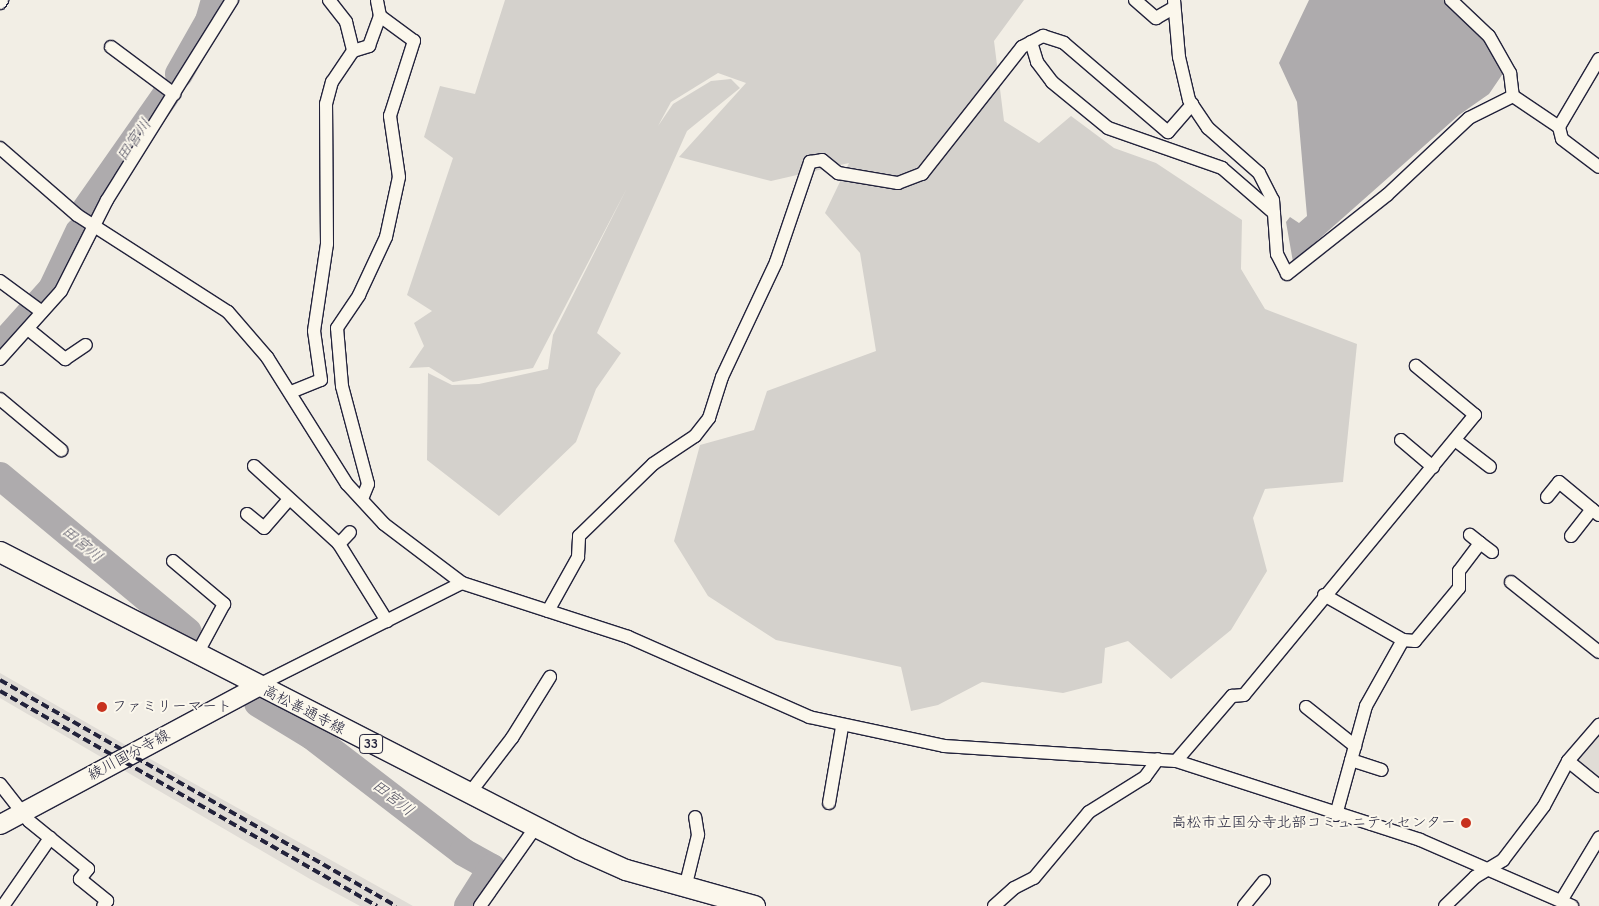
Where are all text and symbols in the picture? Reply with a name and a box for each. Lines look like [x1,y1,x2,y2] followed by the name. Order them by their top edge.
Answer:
[112,115,156,165] water label: 田宮川
[57,521,107,567] water label: 田宮川
[260,682,348,738] street label: 高松善通寺線
[112,698,232,716] place label: ファミリーマート
[96,701,108,713] marker: ファミリーマート
[85,726,173,784] street label: 綾川国分寺線
[358,732,384,756] road number: 33
[368,776,418,820] water label: 田宮川
[1171,814,1456,832] place label: 高松市立国分寺北部コミュニティセンター
[1460,817,1472,829] marker: 高松市立国分寺北部コミュニティセンター

